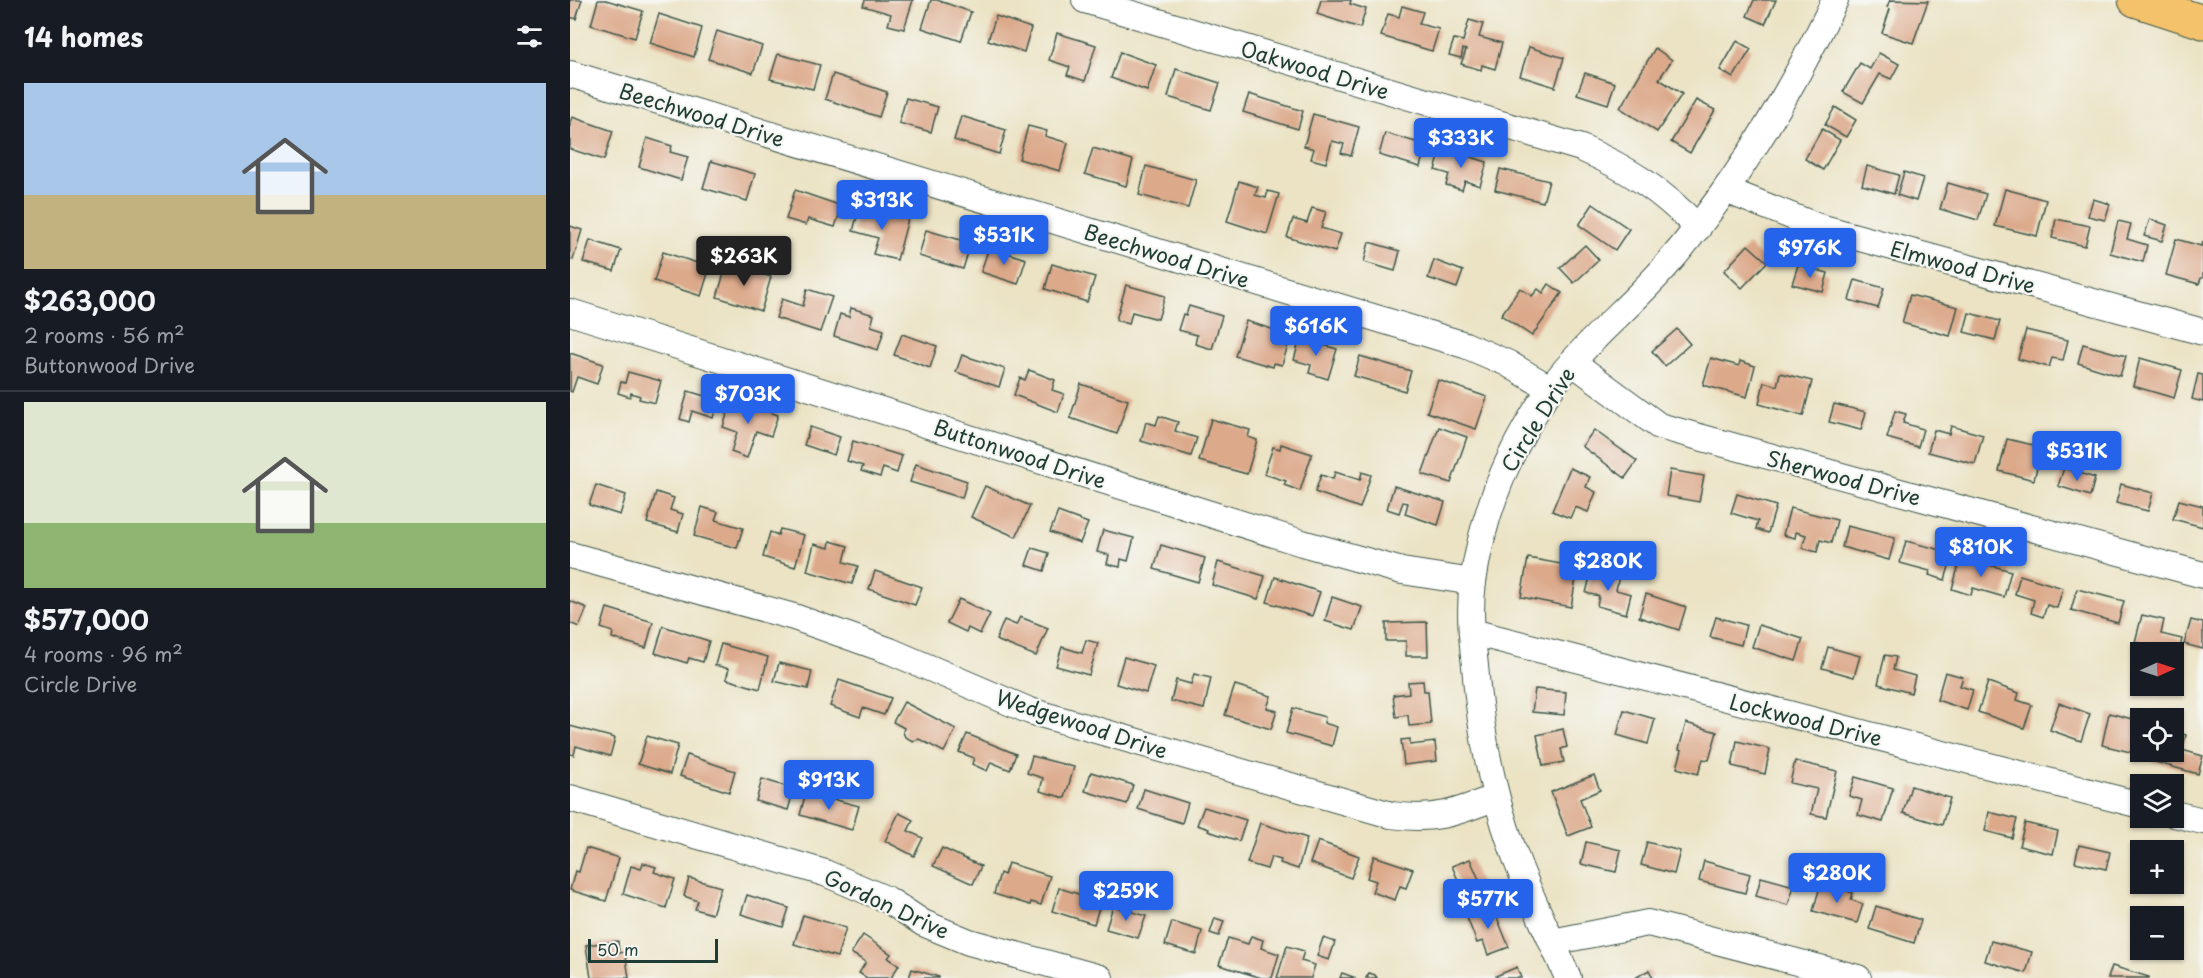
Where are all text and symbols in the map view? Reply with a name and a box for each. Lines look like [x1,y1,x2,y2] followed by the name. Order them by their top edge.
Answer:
[24,17,143,56] text: 14 homes
[513,20,546,53] icon: filters
[1237,31,1393,107] street label: Oakwood Drive
[616,74,788,154] street label: Beechwood Drive
[1419,118,1503,169] pin: $333K
[231,122,339,230] icon: home
[1428,122,1494,152] text: $333K
[840,180,924,231] pin: $313K
[851,184,913,214] text: $313K
[962,215,1046,266] pin: $531K
[1081,215,1253,295] street label: Beechwood Drive
[973,219,1035,249] text: $531K
[1768,228,1852,279] pin: $976K
[1887,231,2039,301] street label: Elmwood Drive
[1778,232,1842,262] text: $976K
[702,236,786,287] pin: $263K
[710,240,778,270] text: $263K
[24,281,156,320] text: $263,000
[1274,306,1358,357] pin: $616K
[1284,310,1348,340] text: $616K
[24,320,185,350] text: 2 rooms · 56 m²
[24,350,195,380] text: Buttonwood Drive
[1492,360,1582,478] street label: Circle Drive
[706,374,790,425] pin: $703K
[715,378,781,408] text: $703K
[930,410,1110,496] street label: Buttonwood Drive
[2035,431,2119,482] pin: $531K
[2046,435,2108,465] text: $531K
[231,441,339,549] icon: home
[1763,441,1925,513] street label: Sherwood Drive
[1939,527,2023,578] pin: $810K
[1949,531,2013,561] text: $810K
[1566,541,1650,592] pin: $280K
[1573,545,1643,575] text: $280K
[24,600,149,639] text: $577,000
[24,639,183,669] text: 4 rooms · 96 m²
[2130,642,2184,696] north arrow
[2130,642,2184,960] map controls
[24,669,137,699] text: Circle Drive
[992,680,1172,766] street label: Wedgewood Drive
[1726,685,1886,753] street label: Lockwood Drive
[2130,708,2184,762] button: locate
[787,760,871,811] pin: $913K
[798,764,860,794] text: $913K
[2130,774,2184,828] button: layers
[2130,840,2184,894] button: +
[1795,853,1879,904] pin: $280K
[1802,857,1872,887] text: $280K
[819,860,955,946] street label: Gordon Drive
[1084,871,1168,922] pin: $259K
[1093,875,1159,905] text: $259K
[1446,879,1530,930] pin: $577K
[1457,883,1519,913] text: $577K
[2130,906,2184,960] button: −
[588,936,718,964] scale bar
[597,937,638,961] text: 50 m

